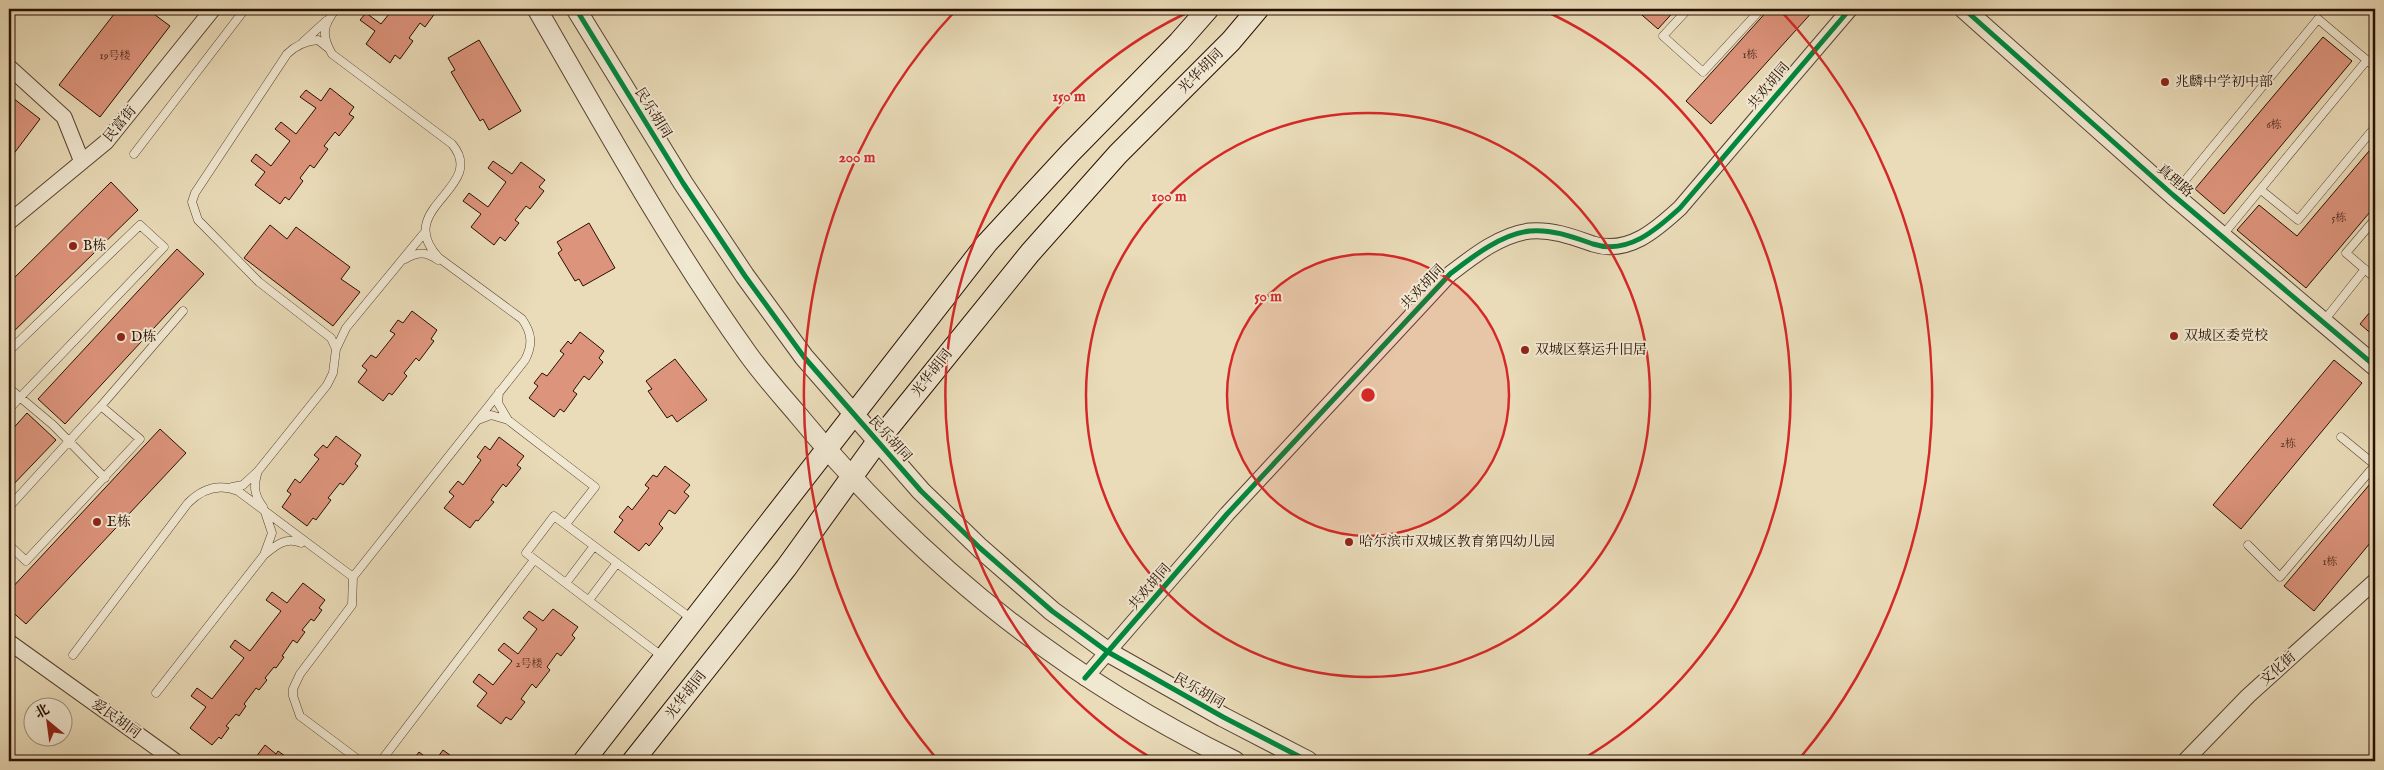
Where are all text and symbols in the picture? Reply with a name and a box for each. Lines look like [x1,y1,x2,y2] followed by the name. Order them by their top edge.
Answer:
[1175,45,1227,97] street label: 光华胡同
[1742,48,1758,62] house number: 1栋
[100,49,130,63] house number: 19号楼
[1744,59,1794,113] street label: 共欢胡同
[2175,73,2273,91] place label: 兆麟中学初中部
[2159,76,2171,88] marker: 兆麟中学初中部
[631,84,675,142] street label: 民乐胡同
[1052,87,1086,106] text: 150 m
[100,102,140,146] street label: 民富街
[2266,118,2282,132] house number: 6栋
[839,148,876,167] text: 200 m
[2153,160,2197,202] street label: 真理路
[1151,187,1187,206] text: 100 m
[2332,211,2347,225] house number: 5栋
[83,237,106,255] place label: B栋
[67,240,79,252] marker: B栋
[1397,261,1449,313] street label: 共欢胡同
[1254,287,1282,306] text: 50 m
[2184,327,2268,345] place label: 双城区委党校
[131,328,156,346] place label: D栋
[2168,330,2180,342] marker: 双城区委党校
[115,331,127,343] marker: D栋
[1535,341,1647,359] place label: 双城区蔡运升旧居
[1519,344,1531,356] marker: 双城区蔡运升旧居
[908,345,956,401] street label: 光华胡同
[1359,386,1377,404] centre of rings
[865,412,915,466] street label: 民乐胡同
[2280,437,2296,451] house number: 2栋
[107,513,131,531] place label: E栋
[91,516,103,528] marker: E栋
[1359,533,1555,551] place label: 哈尔滨市双城区教育第四幼儿园
[1343,536,1355,548] marker: 哈尔滨市双城区教育第四幼儿园
[2322,555,2338,569] house number: 1栋
[1125,560,1175,614] street label: 共欢胡同
[2256,648,2300,690] street label: 文化街
[515,657,543,671] house number: 2号楼
[662,667,710,723] street label: 光华胡同
[1170,669,1228,713] street label: 民乐胡同
[88,695,144,743] street label: 爱民胡同
[22,698,72,748] north arrow
[32,700,53,723] text: 北

